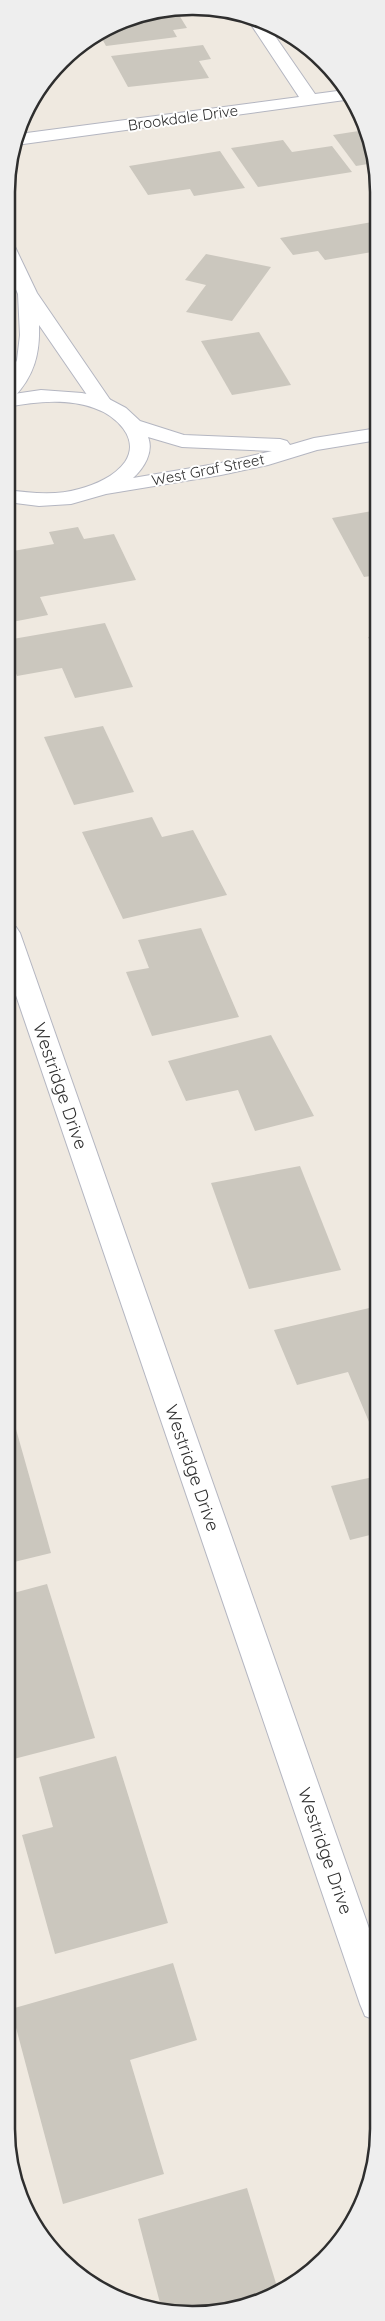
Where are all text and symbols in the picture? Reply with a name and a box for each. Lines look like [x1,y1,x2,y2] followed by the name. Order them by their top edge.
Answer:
[127,100,239,135] street label: Brookdale Drive
[150,449,266,490] street label: West Graf Street
[28,1019,93,1152] street label: Westridge Drive
[160,1401,225,1534] street label: Westridge Drive
[293,1784,358,1917] street label: Westridge Drive

